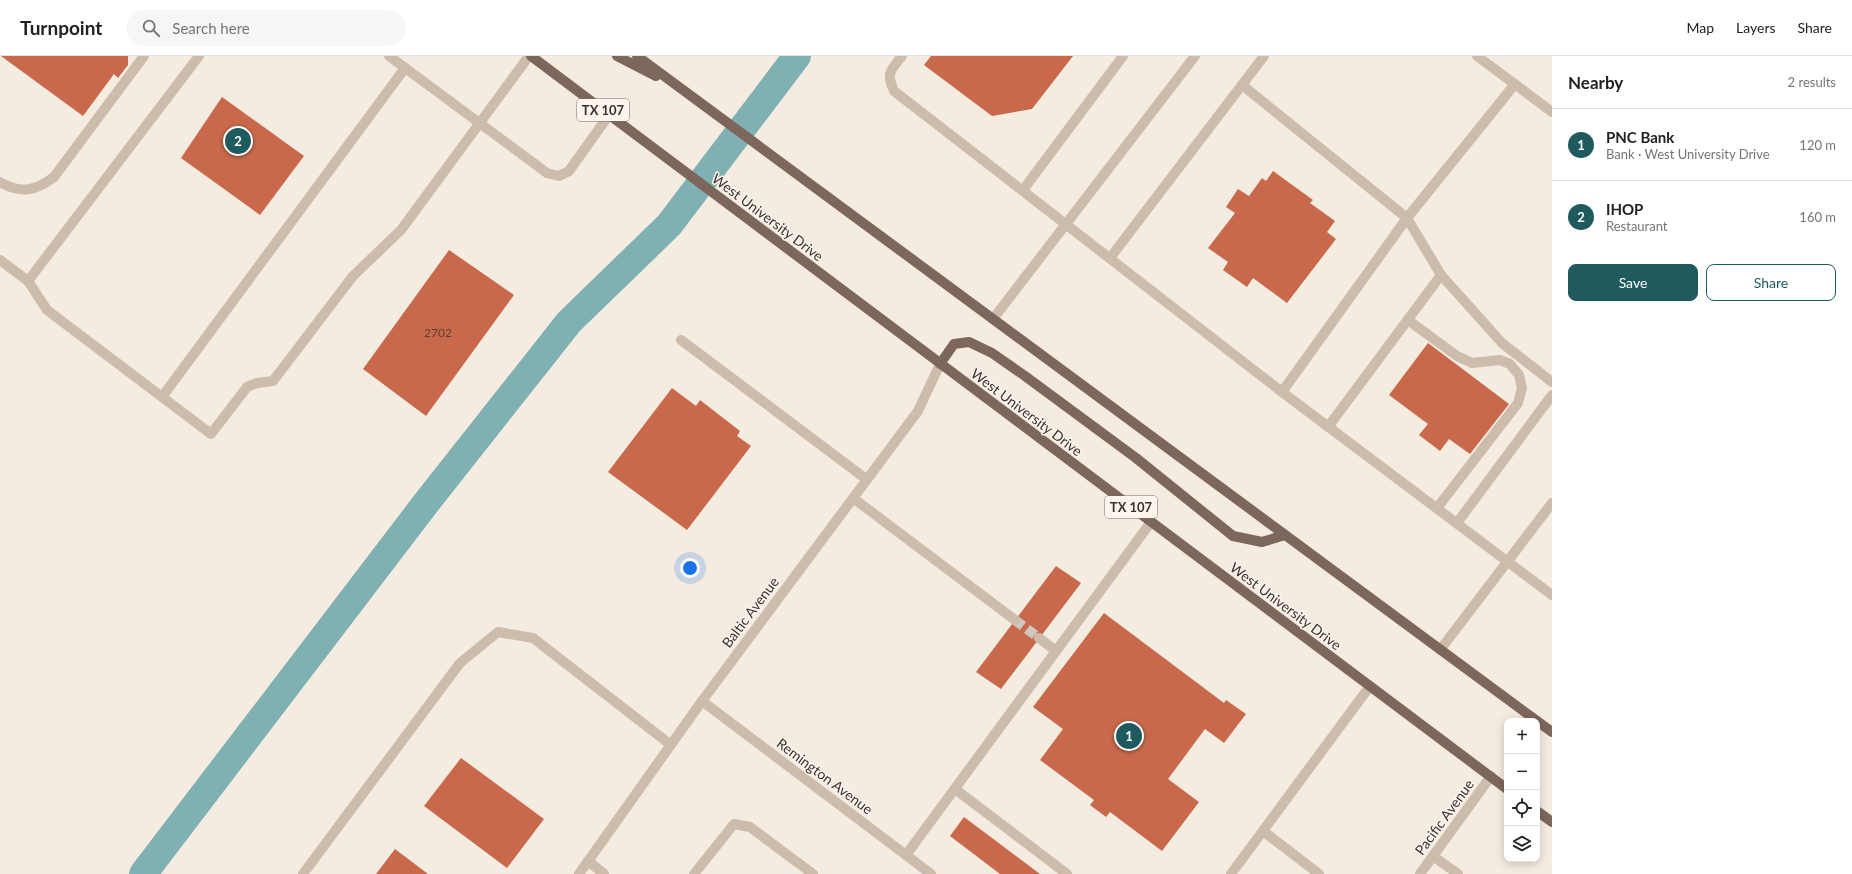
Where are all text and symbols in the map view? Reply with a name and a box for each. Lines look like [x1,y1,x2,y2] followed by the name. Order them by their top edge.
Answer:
[126,10,406,46] search box
[20,16,102,39] text: Turnpoint
[140,17,162,39] icon: search
[172,19,250,37] text: Search here
[1686,19,1714,36] text: Map
[1736,19,1776,36] text: Layers
[1798,19,1832,36] text: Share
[1568,72,1623,93] text: Nearby
[1788,74,1836,90] text: 2 results
[577,99,629,121] road number: TX 107
[225,126,251,156] pin: 2
[1606,128,1674,146] text: PNC Bank
[1577,137,1585,153] text: 1
[1799,137,1836,153] text: 120 m
[1606,146,1770,162] text: Bank · West University Drive
[709,170,827,264] street label: West University Drive
[1606,200,1643,218] text: IHOP
[1577,209,1585,225] text: 2
[1799,209,1836,225] text: 160 m
[1606,218,1668,234] text: Restaurant
[1568,264,1698,301] button: Save
[1706,264,1836,301] button: Share
[424,325,452,340] house number: 2702
[968,365,1086,459] street label: West University Drive
[1105,496,1157,518] road number: TX 107
[680,558,700,578] your location
[1227,559,1345,653] street label: West University Drive
[718,573,782,651] street label: Baltic Avenue
[1504,718,1540,862] map controls
[1504,718,1540,754] button: +
[1116,721,1142,751] pin: 1
[774,734,876,818] street label: Remington Avenue
[1504,754,1540,790] button: −
[1411,776,1477,858] street label: Pacific Avenue
[1504,790,1540,826] button: locate
[1504,826,1540,862] button: layers

